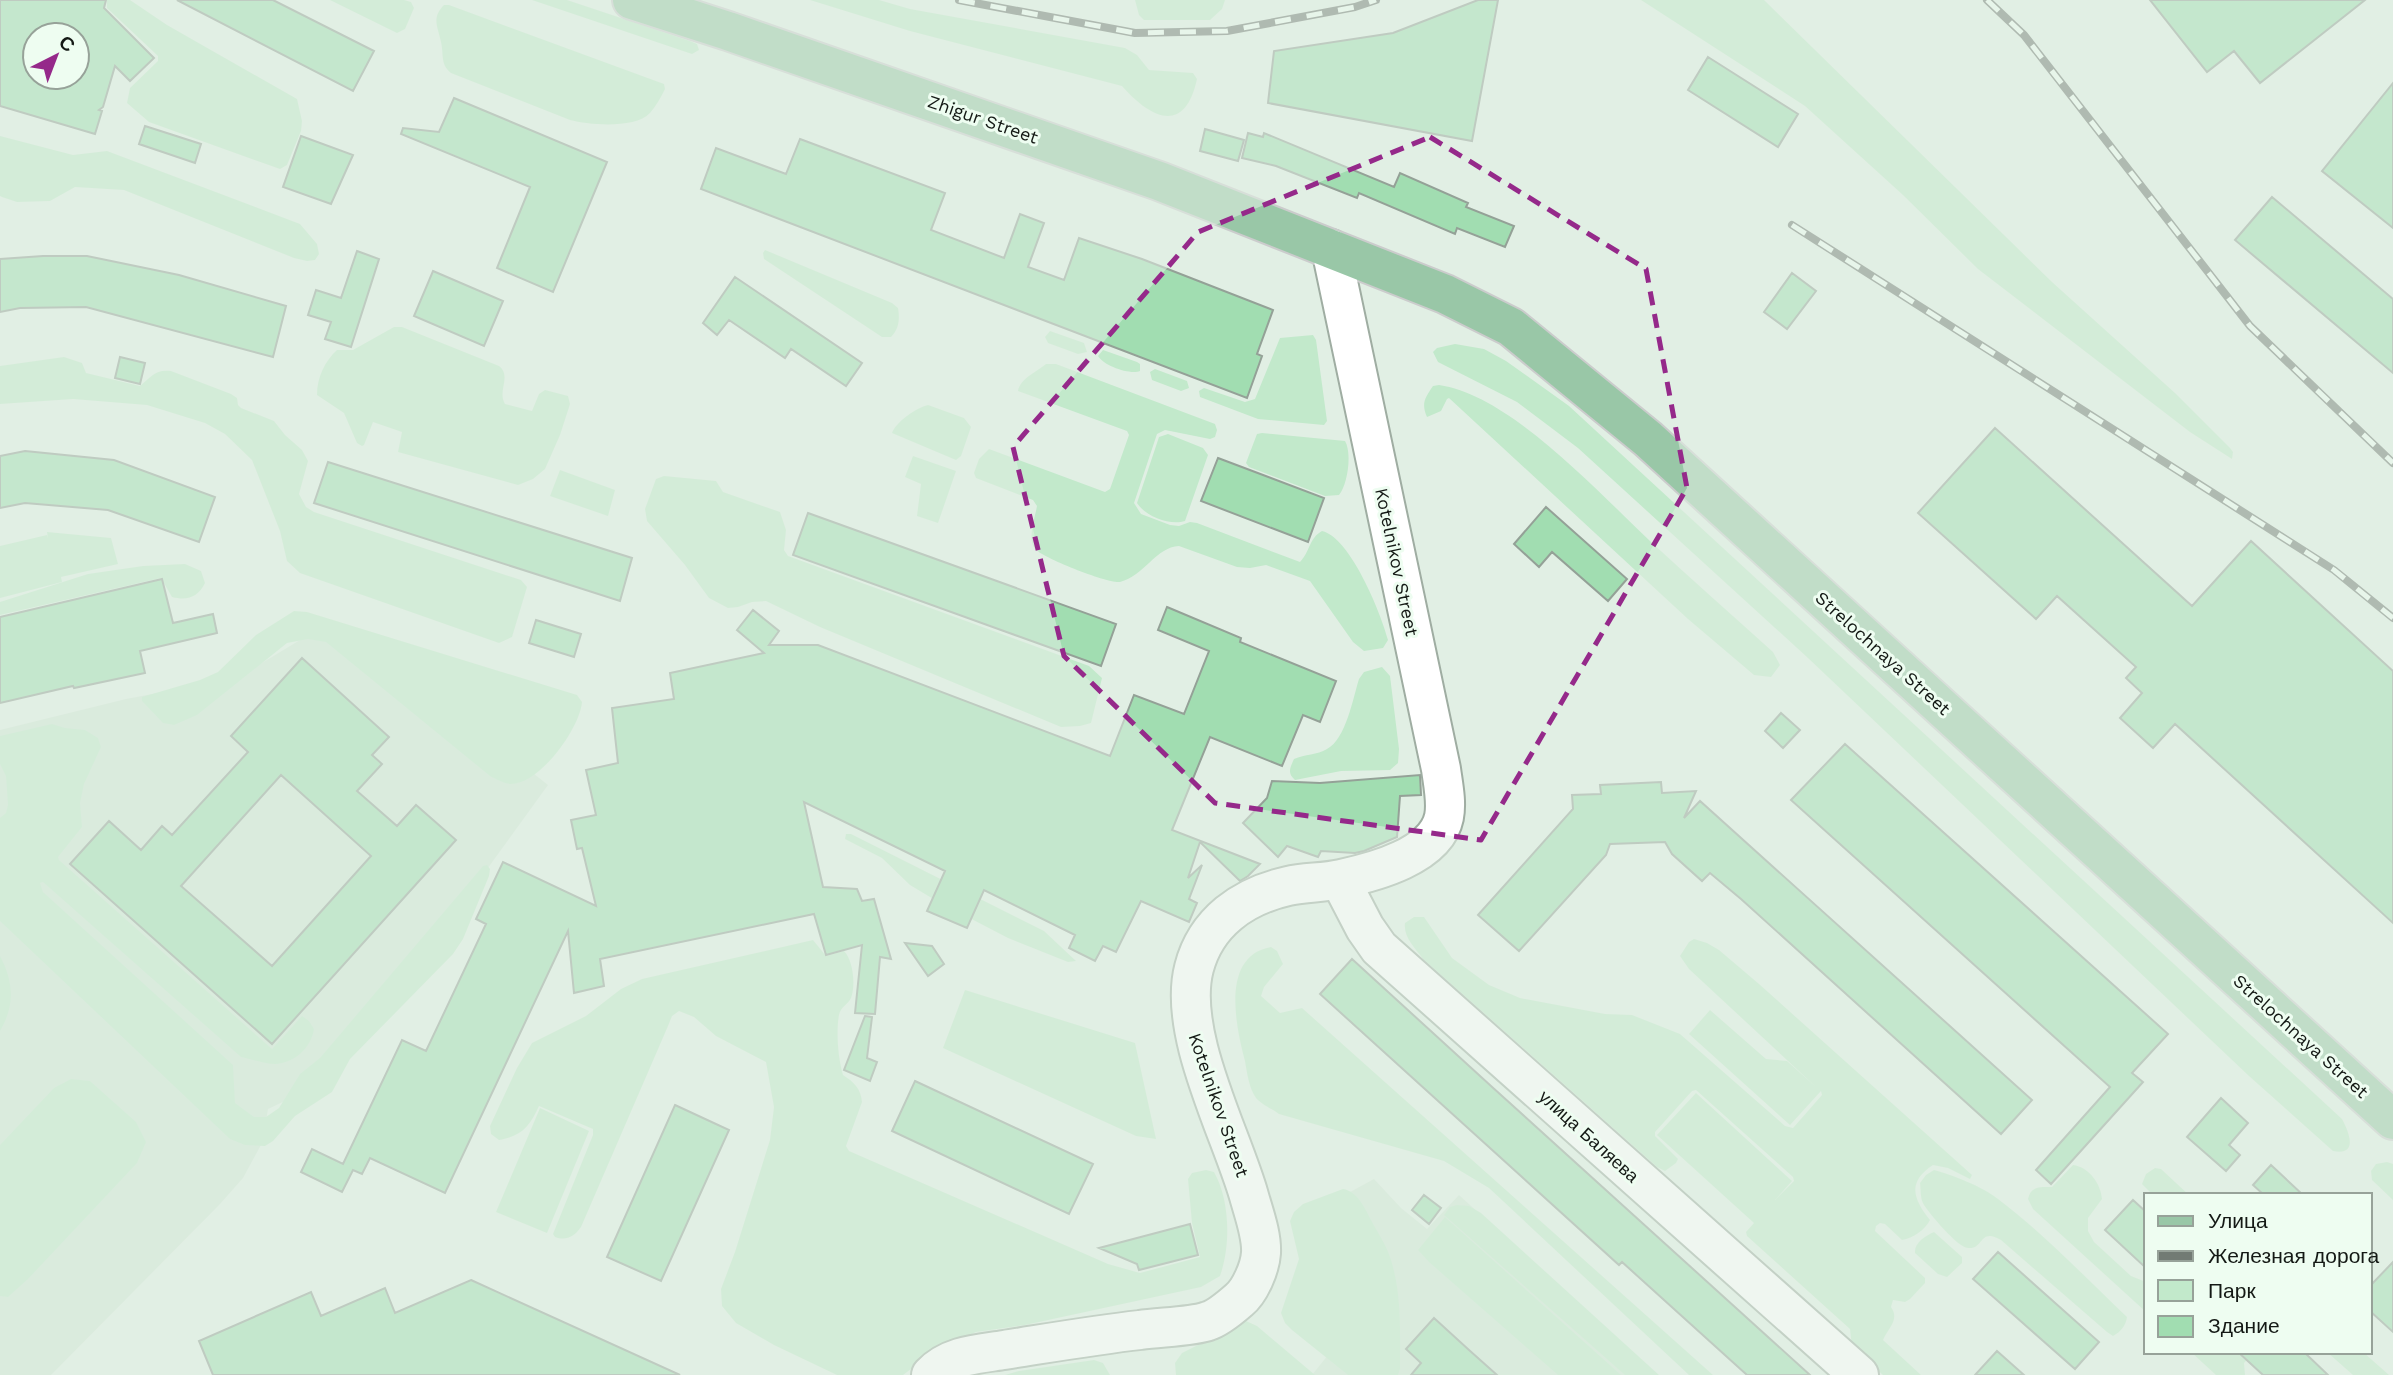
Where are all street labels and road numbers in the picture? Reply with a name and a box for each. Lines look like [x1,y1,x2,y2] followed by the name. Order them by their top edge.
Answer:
[925,90,1041,148] street label: Zhigur Street
[1371,486,1423,638] street label: Kotelnikov Street
[1811,587,1955,719] street label: Strelochnaya Street
[2229,970,2373,1102] street label: Strelochnaya Street
[1184,1030,1254,1180] street label: Kotelnikov Street
[1535,1086,1644,1187] street label: улица Баляева

